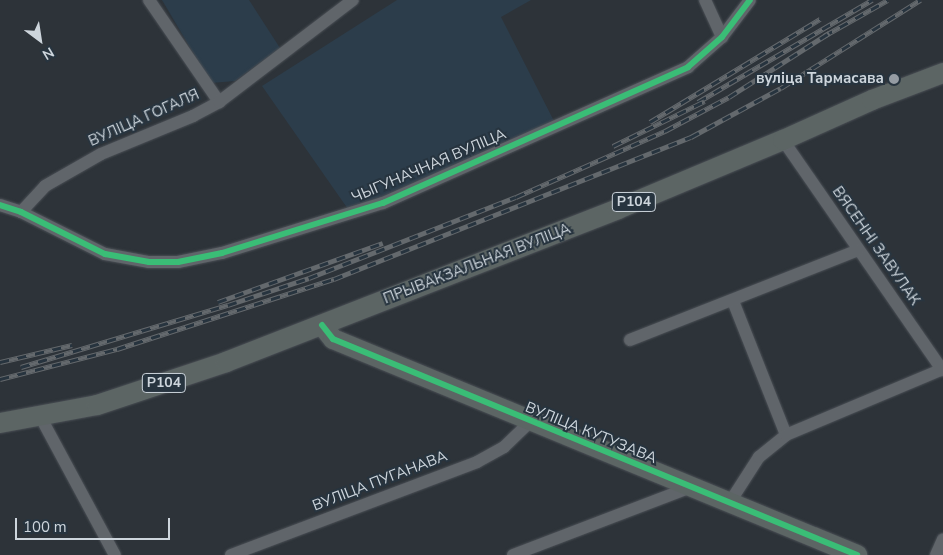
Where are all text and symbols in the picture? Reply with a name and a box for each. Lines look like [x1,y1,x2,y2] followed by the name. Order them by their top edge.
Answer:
[15,15,65,65] north arrow
[39,42,57,64] text: N
[756,70,884,88] place label: вуліца Тармасава
[888,73,900,85] marker: вуліца Тармасава
[86,86,202,150] street label: ВУЛІЦА ГОГАЛЯ
[349,125,509,207] street label: ЧЫГУНАЧНАЯ ВУЛІЦА
[828,183,924,309] street label: ВЯСЕННІ ЗАВУЛАК
[612,190,656,213] road number: Р104
[381,220,573,308] street label: ПРЫВАКЗАЛЬНАЯ ВУЛІЦА
[142,372,186,394] road number: Р104
[523,398,659,468] street label: ВУЛІЦА КУТУЗАВА
[310,447,450,515] street label: ВУЛІЦА ПУГАНАВА
[18,508,172,540] scale bar
[23,517,67,537] text: 100 m

